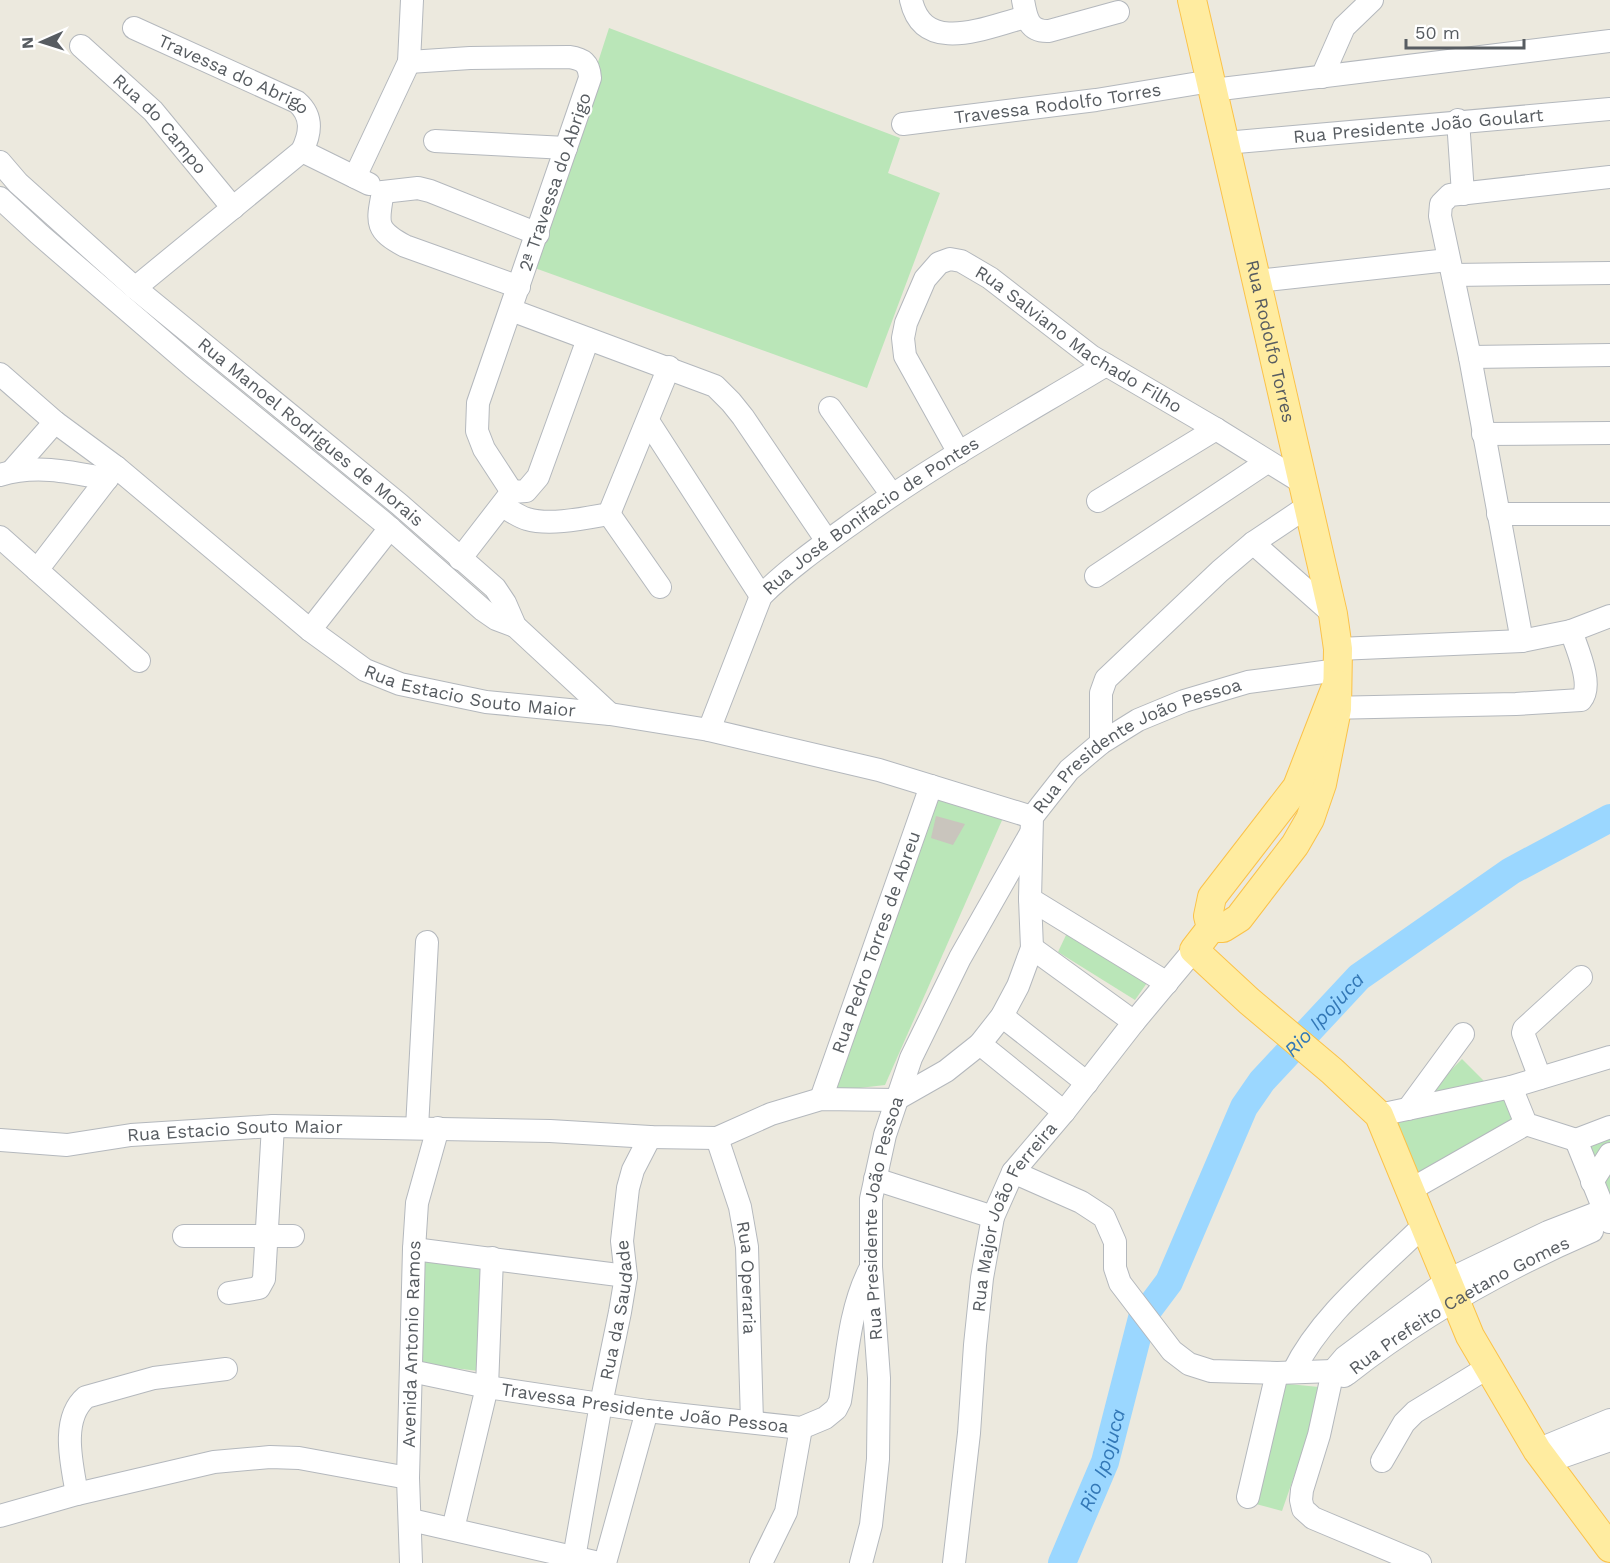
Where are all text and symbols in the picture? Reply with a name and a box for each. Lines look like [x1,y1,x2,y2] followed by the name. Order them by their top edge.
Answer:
[12,12,72,72] north arrow
[1406,12,1524,50] scale bar
[1415,22,1460,43] text: 50 m
[155,29,314,118] street label: Travessa do Abrigo
[18,36,37,49] text: N
[109,69,211,178] street label: Rua do Campo
[953,78,1163,128] street label: Travessa Rodolfo Torres
[514,90,595,274] street label: 2ª Travessa do Abrigo
[1292,104,1545,147] street label: Rua Presidente João Goulart
[1242,258,1300,424] street label: Rua Rodolfo Torres
[972,261,1186,417] street label: Rua Salviano Machado Filho
[194,333,428,531] street label: Rua Manoel Rodrigues de Morais
[758,432,983,599] street label: Rua José Bonifacio de Pontes
[361,660,577,721] street label: Rua Estacio Souto Maior
[1028,674,1244,818] street label: Rua Presidente João Pessoa
[827,828,924,1056] street label: Rua Pedro Torres de Abreu
[1279,967,1369,1062] water label: Rio Ipojuca
[859,1093,907,1341] street label: Rua Presidente João Pessoa
[126,1115,343,1145] street label: Rua Estacio Souto Maior
[967,1117,1061,1313] street label: Rua Major João Ferreira
[733,1219,760,1335] street label: Rua Operaria
[1345,1231,1573,1379] street label: Rua Prefeito Caetano Gomes
[595,1239,637,1382] street label: Rua da Saudade
[398,1240,425,1448] street label: Avenida Antonio Ramos
[500,1378,790,1437] street label: Travessa Presidente João Pessoa
[1074,1406,1130,1515] water label: Rio Ipojuca

